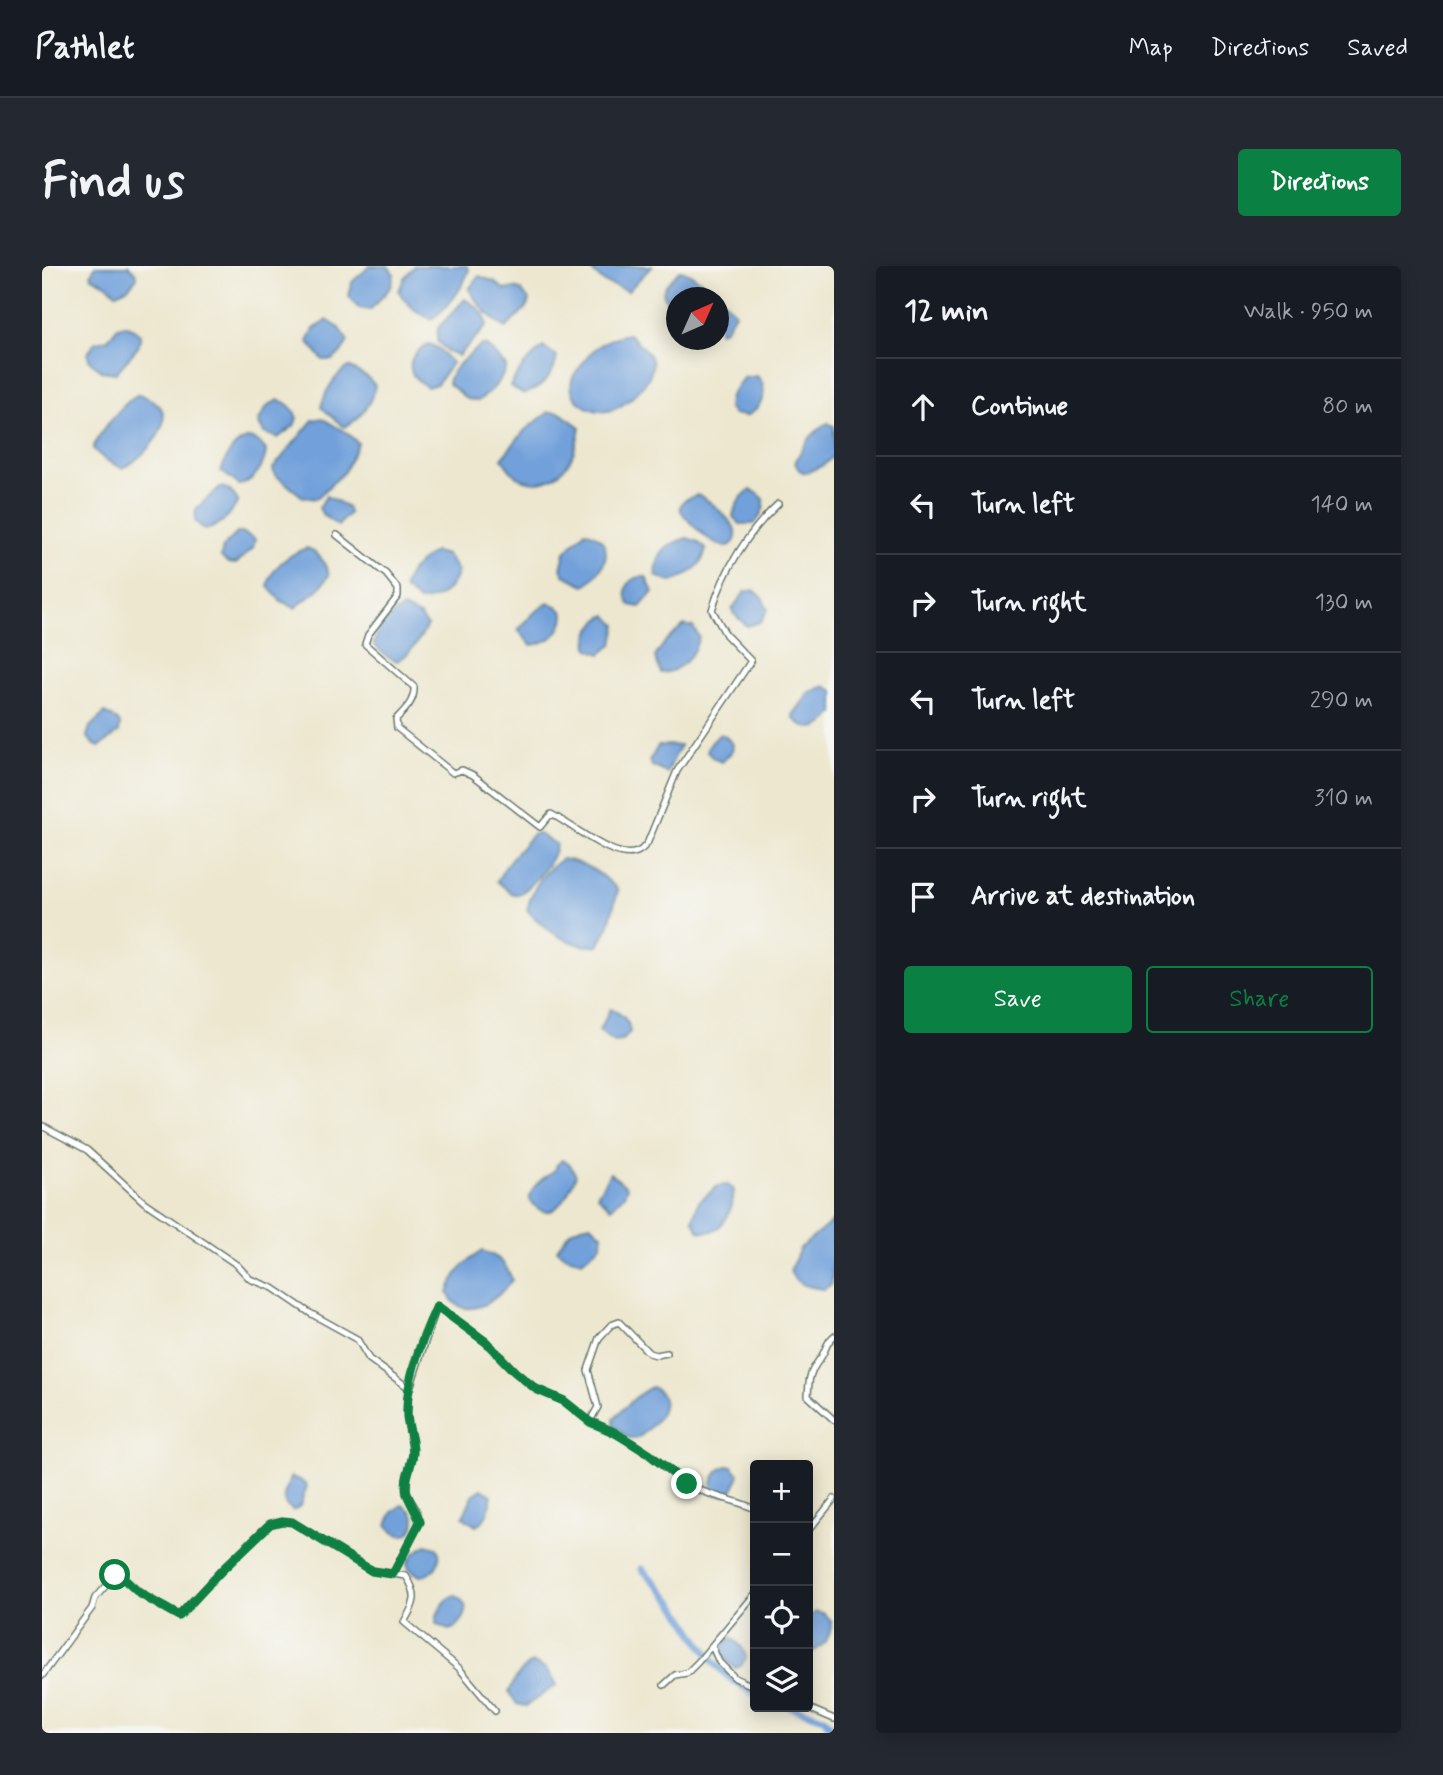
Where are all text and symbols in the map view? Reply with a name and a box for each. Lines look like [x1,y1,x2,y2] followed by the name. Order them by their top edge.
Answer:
[35,26,135,70] text: Pathlet
[1129,33,1173,64] text: Map
[1211,33,1309,64] text: Directions
[1347,33,1408,64] text: Saved
[1238,149,1401,216] button: Directions
[42,150,185,215] text: Find us
[666,287,729,350] north arrow
[904,292,989,331] text: 12 min
[1244,297,1373,327] text: Walk · 950 m
[904,388,942,426] icon: ahead
[971,390,1068,424] text: Continue
[1322,392,1373,422] text: 80 m
[904,486,942,524] icon: left
[971,488,1075,522] text: Turn left
[1310,490,1373,520] text: 140 m
[904,584,942,622] icon: right
[971,586,1087,620] text: Turn right
[1315,588,1373,618] text: 130 m
[904,682,942,720] icon: left
[971,684,1075,718] text: Turn left
[1310,686,1373,716] text: 290 m
[904,780,942,818] icon: right
[971,782,1087,816] text: Turn right
[1314,784,1373,814] text: 310 m
[904,878,942,916] icon: arrive
[971,880,1195,914] text: Arrive at destination
[904,966,1132,1033] button: Save
[1146,966,1373,1033] button: Share
[750,1460,813,1712] map controls
[750,1460,813,1523] button: +
[671,1468,702,1499] route end
[750,1523,813,1586] button: −
[99,1559,130,1590] route start
[750,1586,813,1649] button: locate
[750,1649,813,1712] button: layers

